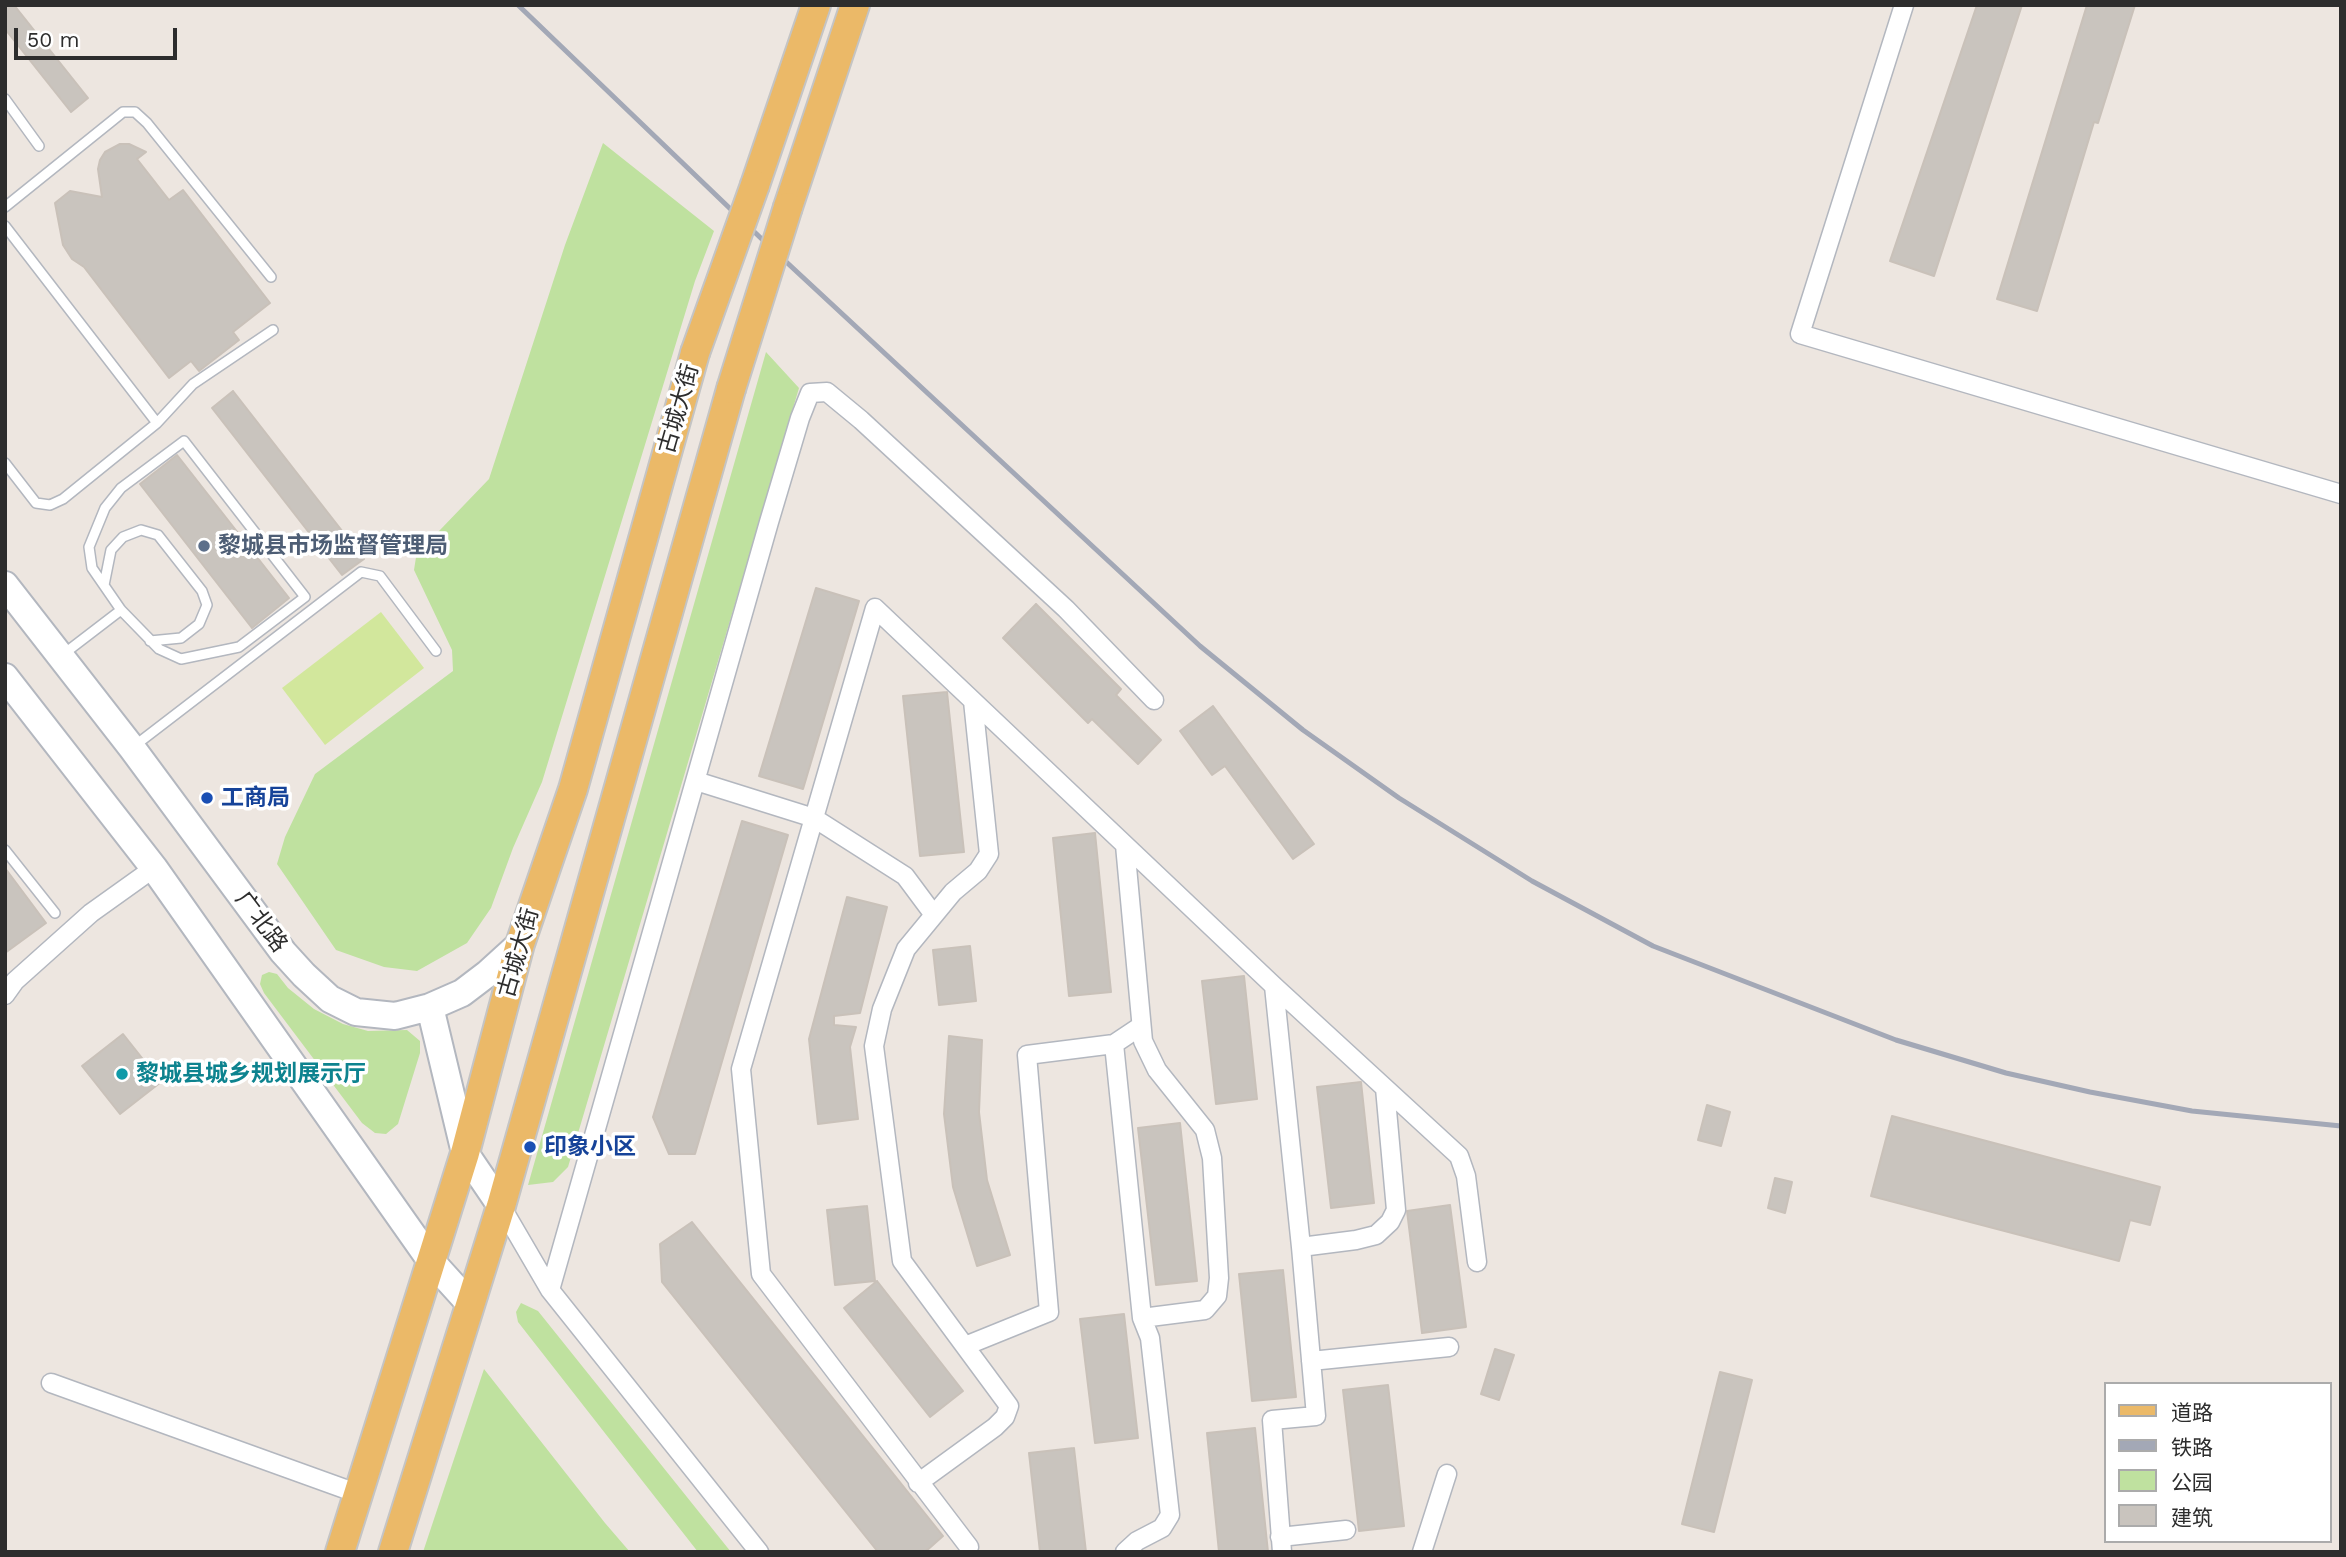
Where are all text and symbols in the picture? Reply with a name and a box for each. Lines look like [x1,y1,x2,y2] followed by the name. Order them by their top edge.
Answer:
[18,14,180,58] scale bar
[27,27,79,52] text: 50 m
[653,361,705,457] street label: 古城大街
[218,532,448,560] place label: 黎城县市场监督管理局
[196,538,212,554] marker: 黎城县市场监督管理局
[221,784,290,812] place label: 工商局
[199,790,215,806] marker: 工商局
[229,886,293,958] street label: 广北路
[493,905,545,1001] street label: 古城大街
[136,1060,366,1088] place label: 黎城县城乡规划展示厅
[114,1066,130,1082] marker: 黎城县城乡规划展示厅
[544,1133,636,1161] place label: 印象小区
[522,1139,538,1155] marker: 印象小区
[2104,1382,2332,1543] legend
[2171,1400,2213,1425] text: 道路
[2171,1435,2213,1460] text: 铁路
[2171,1470,2213,1495] text: 公园
[2171,1505,2213,1530] text: 建筑

